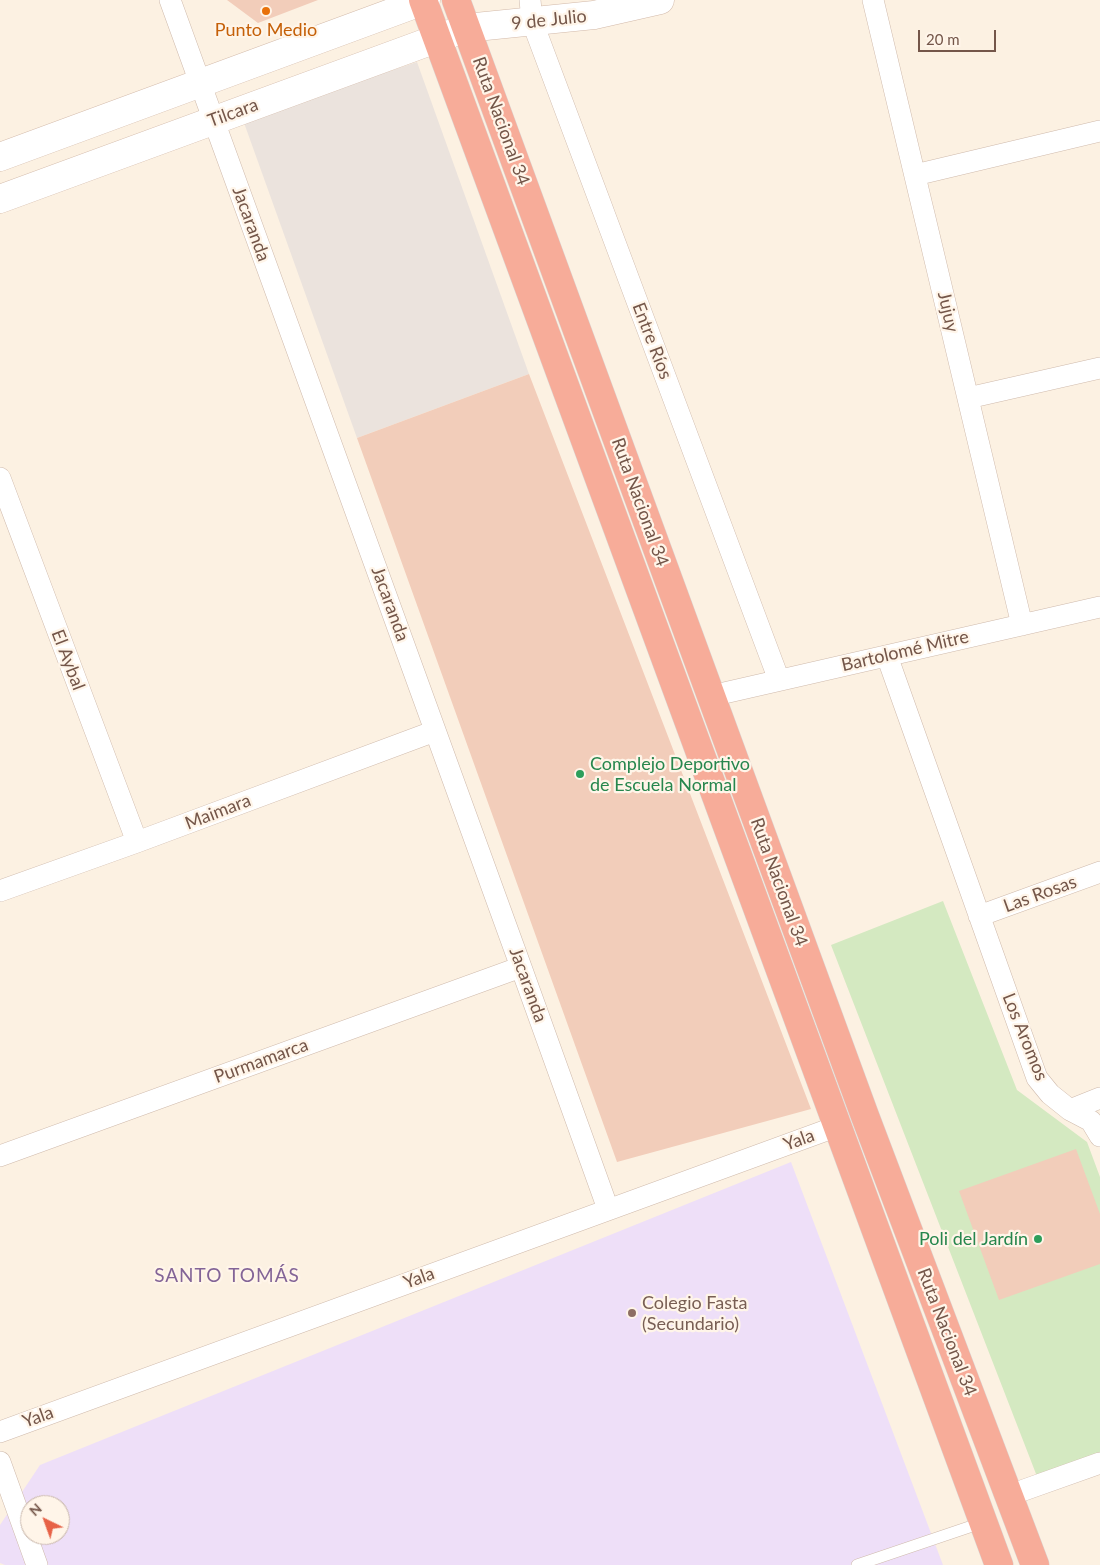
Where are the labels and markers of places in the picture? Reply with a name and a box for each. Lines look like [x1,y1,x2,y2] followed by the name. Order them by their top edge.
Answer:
[260,5,272,17] marker: Punto Medio
[215,19,317,41] place label: Punto Medio
[590,753,750,796] place label: Complejo Deportivo de Escuela Normal
[574,768,586,780] marker: Complejo Deportivo de Escuela Normal
[919,1228,1028,1250] place label: Poli del Jardín
[1032,1233,1044,1245] marker: Poli del Jardín
[642,1292,747,1335] place label: Colegio Fasta (Secundario)
[626,1307,638,1319] marker: Colegio Fasta (Secundario)

